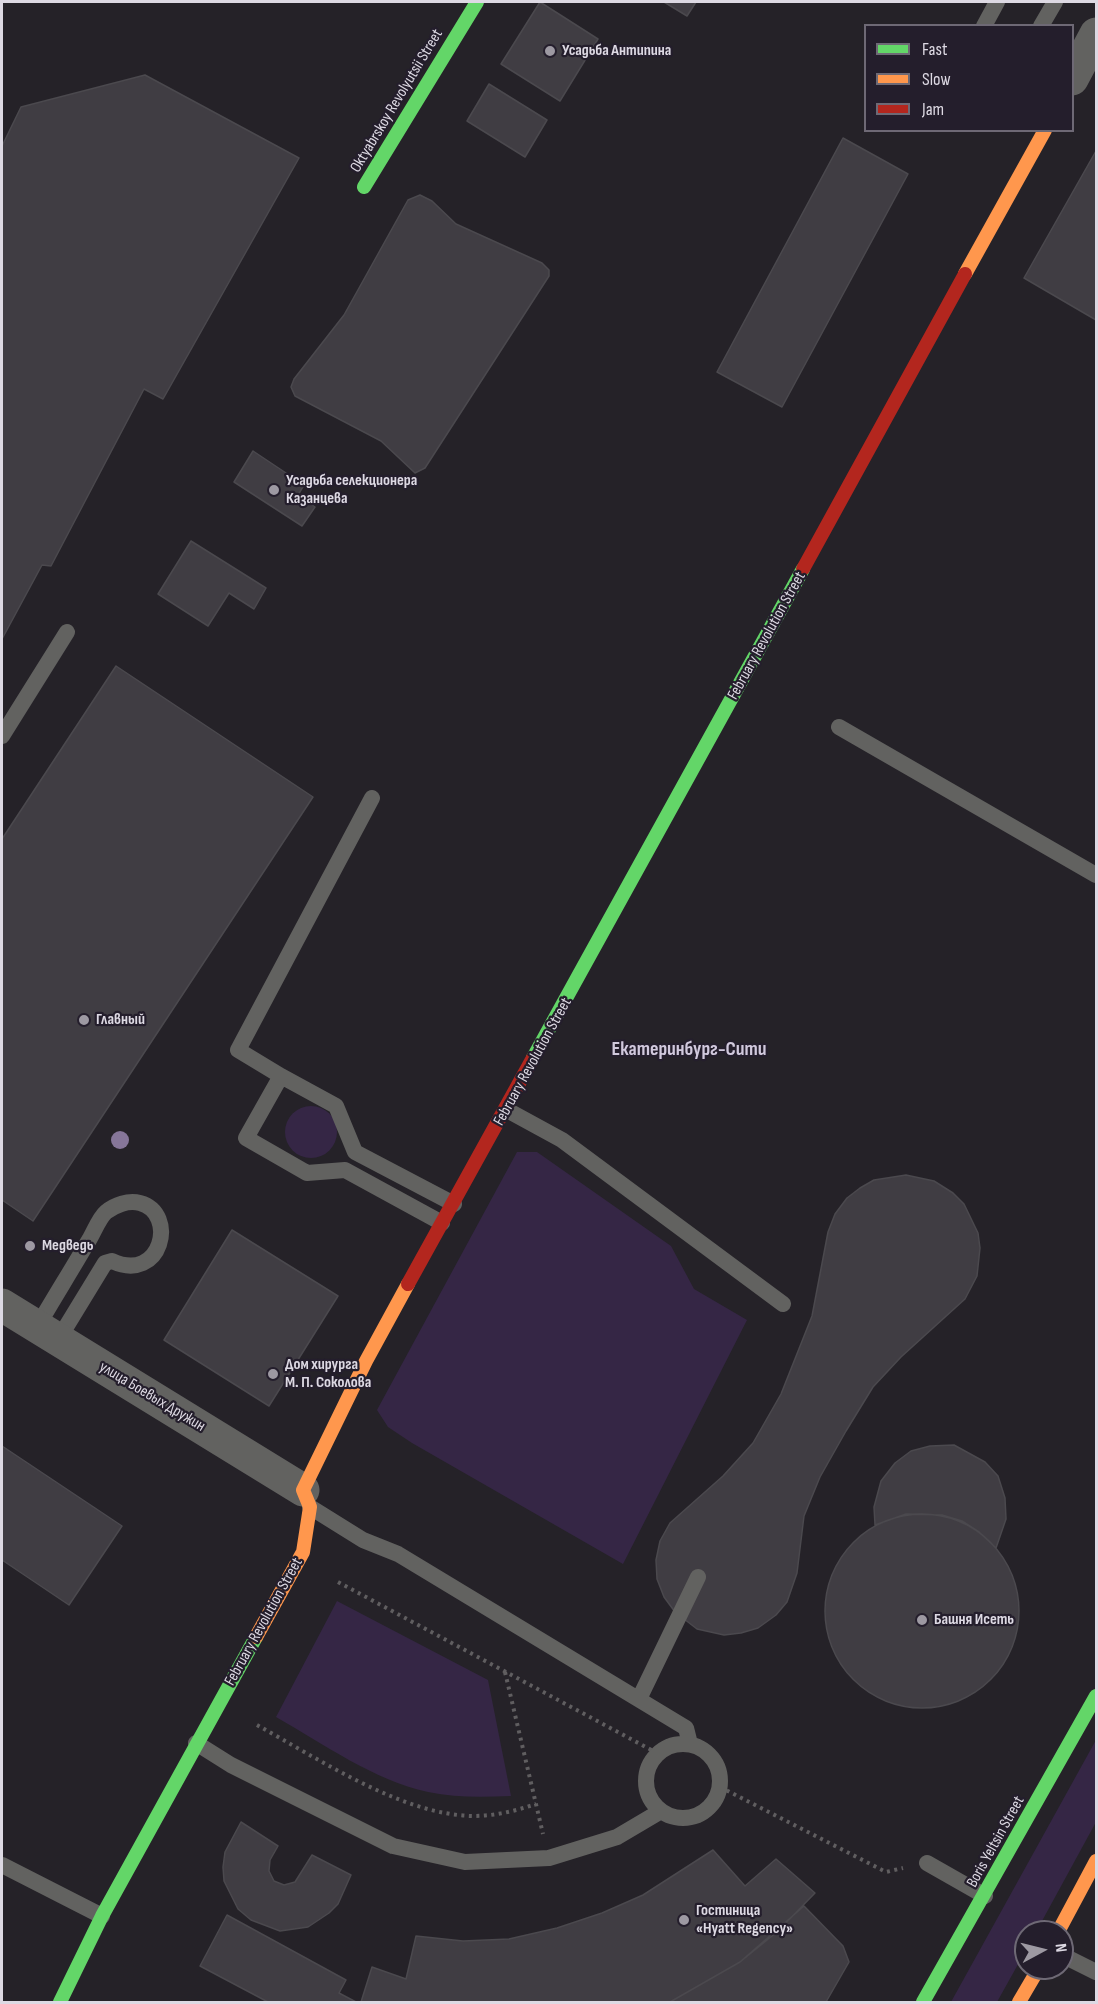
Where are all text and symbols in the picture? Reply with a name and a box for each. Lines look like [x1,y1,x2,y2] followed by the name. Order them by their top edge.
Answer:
[864,24,1074,132] legend
[347,26,447,176] street label: Oktyabrskoy Revolyutsii Street
[922,39,947,60] text: Fast
[562,41,671,61] place label: Усадьба Антипина
[543,44,557,58] marker: Усадьба Антипина
[922,69,951,90] text: Slow
[922,99,944,120] text: Jam
[286,471,417,509] place label: Усадьба селекционера Казанцева
[267,483,281,497] marker: Усадьба селекционера Казанцева
[724,569,810,703] street label: February Revolution Street
[490,995,576,1129] street label: February Revolution Street
[96,1010,145,1030] place label: Главный
[77,1013,91,1027] marker: Главный
[611,1038,767,1062] district label: Екатеринбург-Сити
[42,1236,93,1256] place label: Медведь
[23,1239,37,1253] marker: Медведь
[285,1355,371,1393] place label: Дом хирурга М. П. Соколова
[95,1358,209,1436] street label: улица Боевых Дружин
[266,1367,280,1381] marker: Дом хирурга М. П. Соколова
[221,1555,307,1689] street label: February Revolution Street
[934,1610,1014,1630] place label: Башня Исеть
[915,1613,929,1627] marker: Башня Исеть
[963,1793,1029,1891] street label: Boris Yeltsin Street
[696,1901,793,1939] place label: Гостиница «Hyatt Regency»
[677,1913,691,1927] marker: Гостиница «Hyatt Regency»
[1014,1920,1074,1980] north arrow
[1050,1943,1070,1953] text: N

